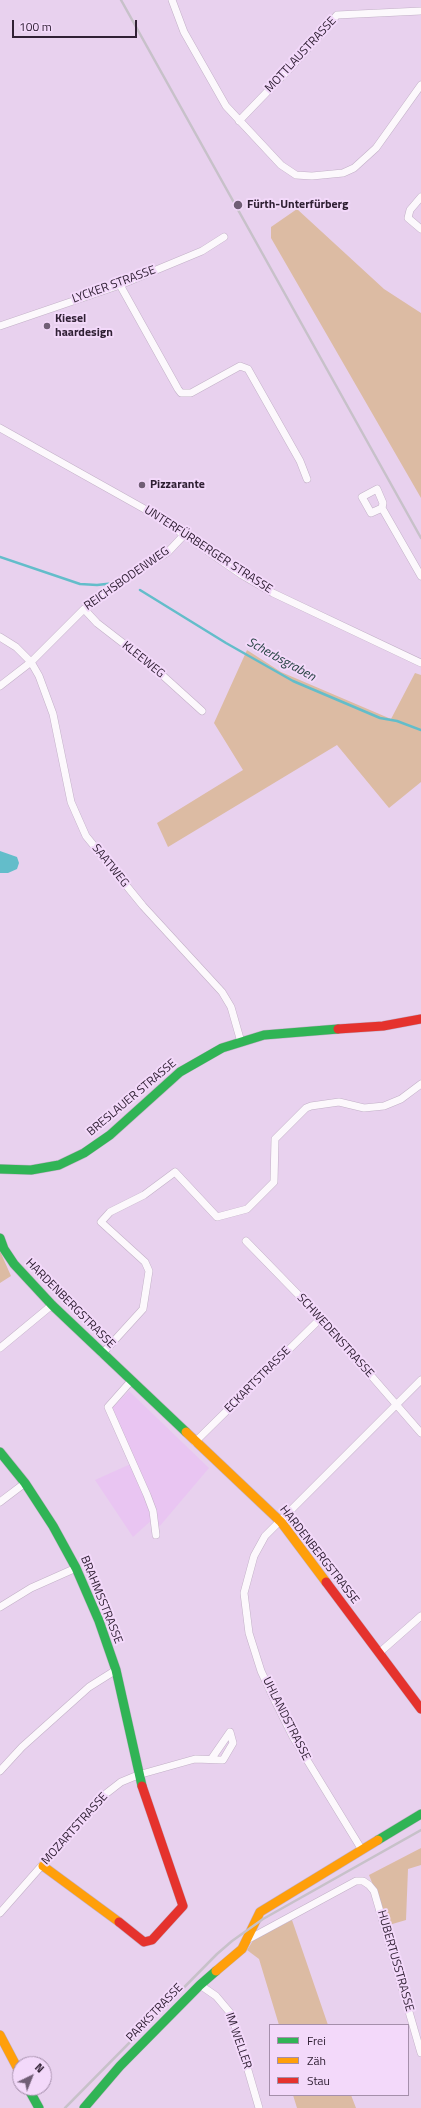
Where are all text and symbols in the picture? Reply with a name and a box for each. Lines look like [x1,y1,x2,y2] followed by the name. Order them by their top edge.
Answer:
[14,12,139,38] scale bar
[262,14,340,96] street label: MOTTLAUSTRASSE
[19,17,52,36] text: 100 m
[247,198,348,212] place label: Fürth-Unterfürberg
[232,199,244,211] marker: Fürth-Unterfürberg
[70,263,158,307] street label: LYCKER STRASSE
[55,312,113,340] place label: Kiesel haardesign
[42,321,52,331] marker: Kiesel haardesign
[150,478,205,492] place label: Pizzarante
[137,480,147,490] marker: Pizzarante
[141,503,275,597] street label: UNTERFÜRBERGER STRASSE
[82,544,172,614] street label: REICHSBODENWEG
[244,635,318,685] water label: Scherbsgraben
[119,639,167,681] street label: KLEEWEG
[88,842,132,890] street label: SAATWEG
[84,1057,180,1139] street label: BRESLAUER STRASSE
[22,1256,118,1352] street label: HARDENBERGSTRASSE
[294,1291,376,1381] street label: SCHWEDENSTRASSE
[222,1344,294,1416] street label: ECKARTSTRASSE
[276,1503,362,1607] street label: HARDENBERGSTRASSE
[77,1554,125,1646] street label: BRAHMSSTRASSE
[259,1675,313,1763] street label: UHLANDSTRASSE
[39,1790,111,1868] street label: MOZARTSTRASSE
[374,1909,416,2013] street label: HUBERTUSSTRASSE
[124,1981,186,2045] street label: PARKSTRASSE
[222,2011,254,2071] street label: IM WELLER
[269,2024,409,2096] legend
[307,2031,326,2050] text: Frei
[307,2051,326,2070] text: Zäh
[12,2056,52,2096] north arrow
[31,2060,48,2076] text: N
[307,2071,330,2090] text: Stau

